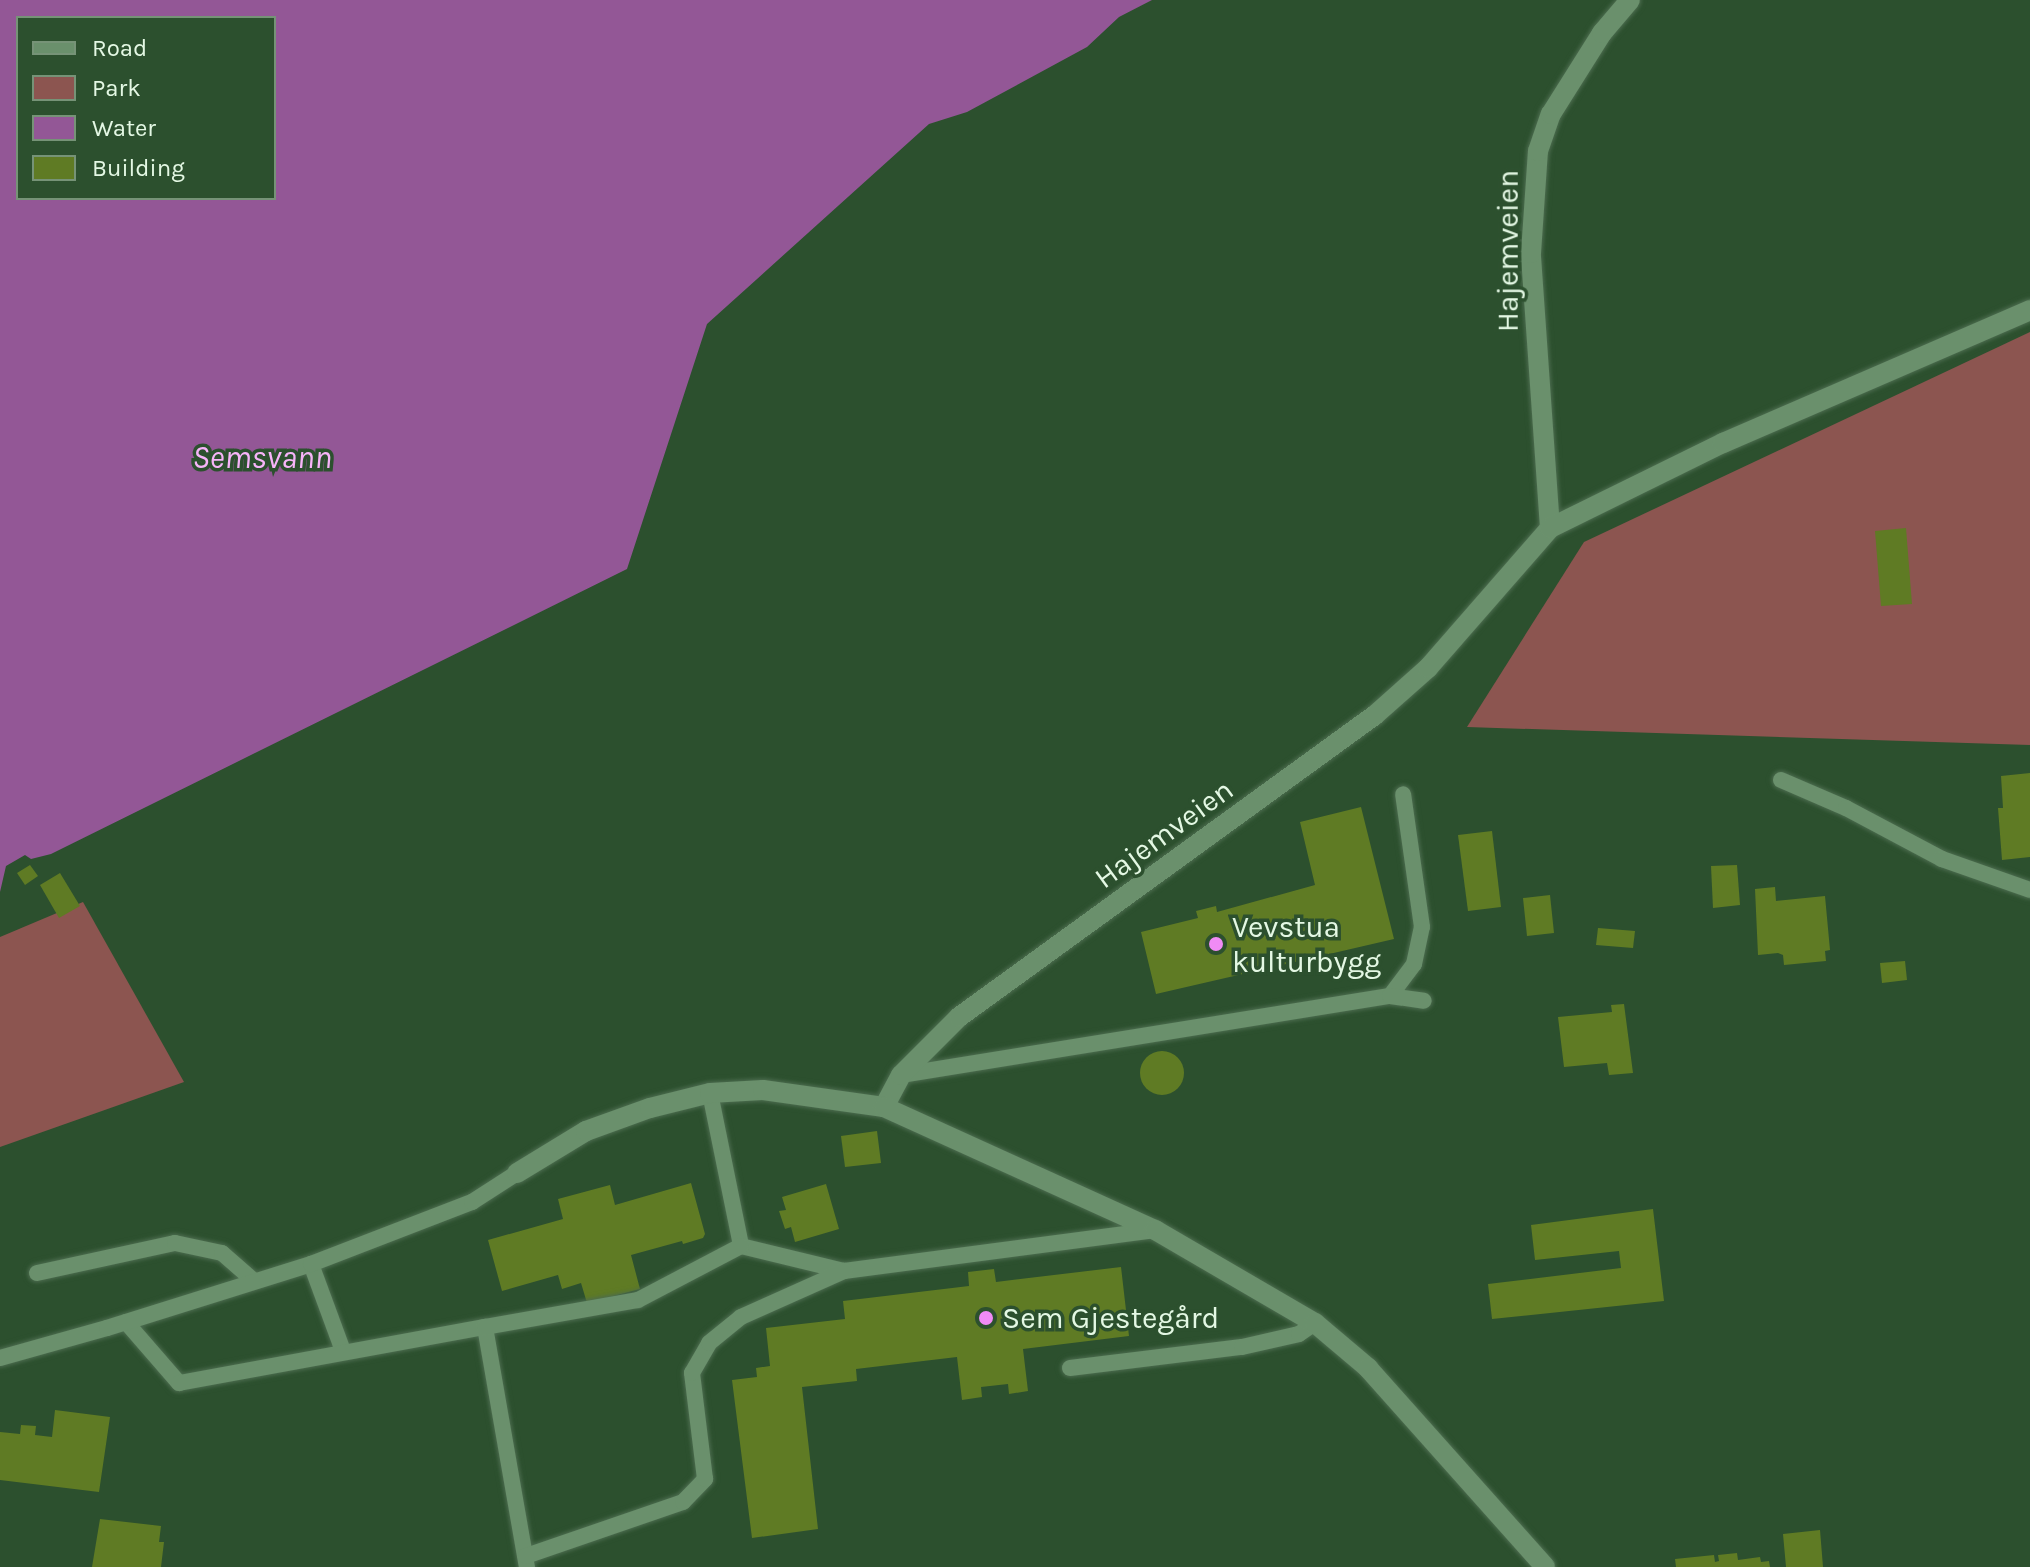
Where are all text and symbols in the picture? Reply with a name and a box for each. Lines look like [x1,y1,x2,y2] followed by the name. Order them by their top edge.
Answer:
[16,16,276,200] legend
[92,34,147,62] text: Road
[92,74,141,102] text: Park
[92,114,156,142] text: Water
[92,154,185,182] text: Building
[1490,170,1526,332] street label: Hajemveien
[192,439,332,477] water label: Semsvann
[1088,772,1240,896] street label: Hajemveien
[1232,909,1381,980] place label: Vevstua kulturbygg
[1207,935,1225,953] marker: Vevstua kulturbygg
[1002,1300,1219,1336] place label: Sem Gjestegård
[977,1309,995,1327] marker: Sem Gjestegård

